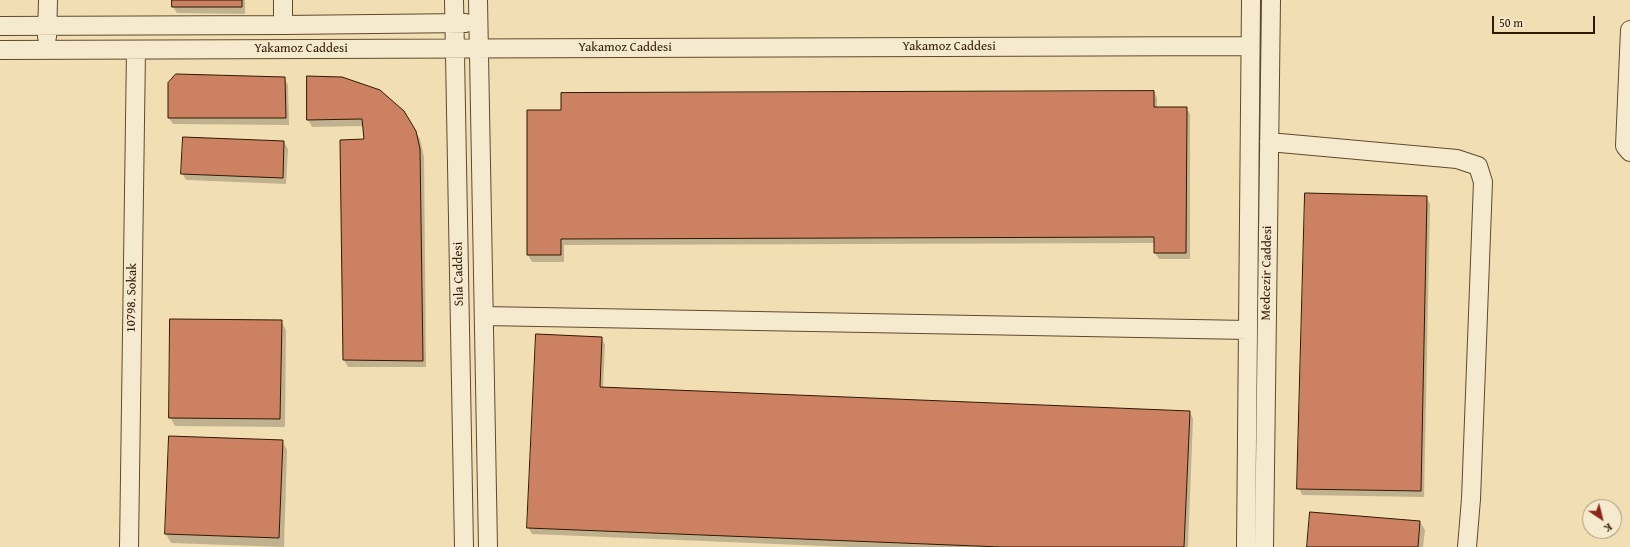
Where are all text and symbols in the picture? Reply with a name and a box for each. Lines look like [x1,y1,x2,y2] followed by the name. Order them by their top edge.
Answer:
[1494,8,1597,34] scale bar
[1499,14,1523,31] text: 50 m
[902,39,996,55] street label: Yakamoz Caddesi
[578,40,672,56] street label: Yakamoz Caddesi
[254,41,348,57] street label: Yakamoz Caddesi
[1258,225,1276,321] street label: Medcezir Caddesi
[451,242,467,306] street label: Sıla Caddesi
[124,263,140,333] street label: 10798. Sokak
[1582,499,1622,539] north arrow
[1601,519,1616,537] text: K

